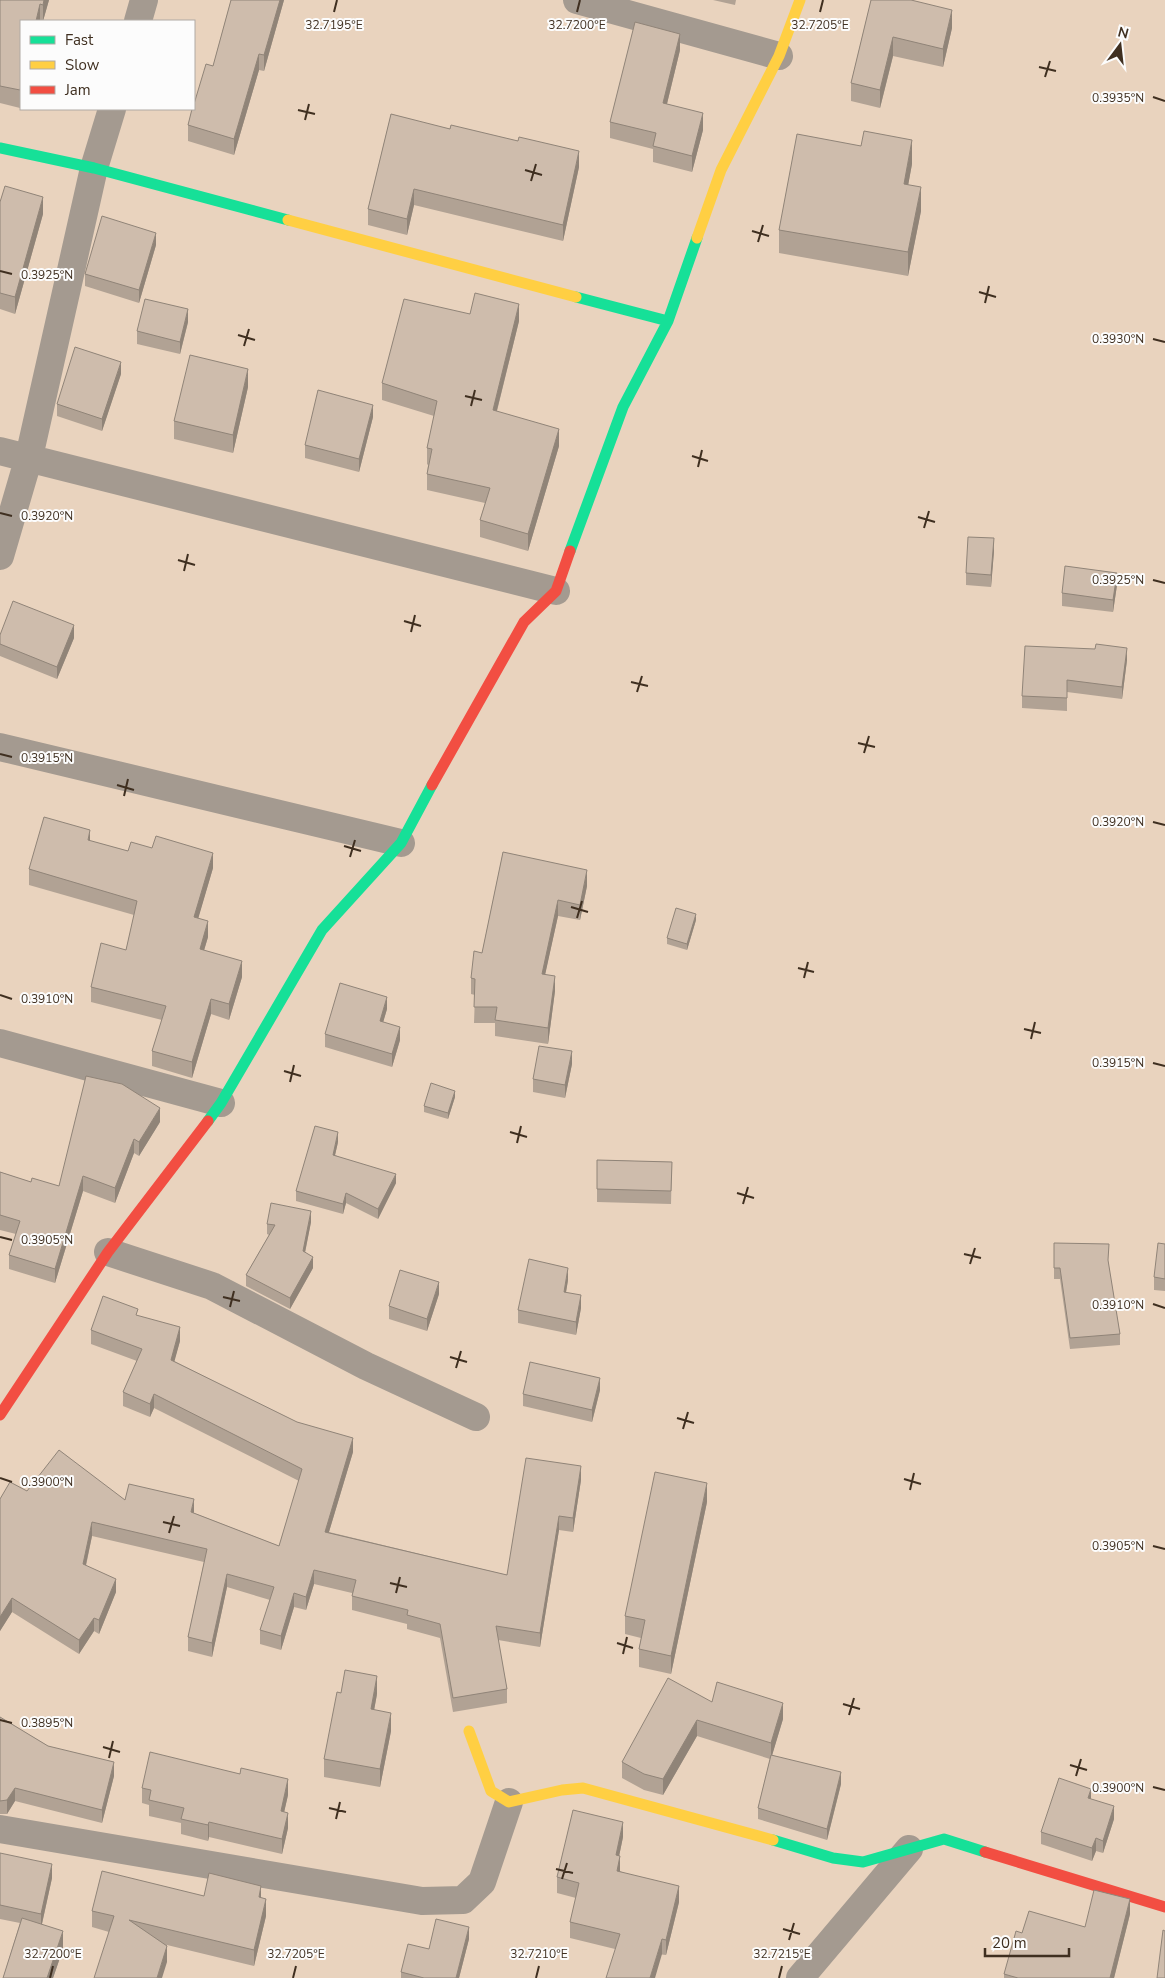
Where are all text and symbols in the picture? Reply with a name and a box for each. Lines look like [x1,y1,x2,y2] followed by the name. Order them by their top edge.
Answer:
[305,17,363,33] text: 32.7195°E
[548,17,606,33] text: 32.7200°E
[791,17,849,33] text: 32.7205°E
[20,20,195,110] legend
[1095,20,1145,70] north arrow
[1116,22,1131,43] text: N
[65,30,94,50] text: Fast
[65,55,100,75] text: Slow
[64,80,91,100] text: Jam
[1092,90,1144,106] text: 0.3935°N
[21,267,73,283] text: 0.3925°N
[1092,331,1144,347] text: 0.3930°N
[21,508,73,524] text: 0.3920°N
[1092,572,1144,588] text: 0.3925°N
[21,750,73,766] text: 0.3915°N
[1092,814,1144,830] text: 0.3920°N
[21,991,73,1007] text: 0.3910°N
[1092,1055,1144,1071] text: 0.3915°N
[21,1232,73,1248] text: 0.3905°N
[1092,1297,1144,1313] text: 0.3910°N
[21,1474,73,1490] text: 0.3900°N
[1092,1538,1144,1554] text: 0.3905°N
[21,1715,73,1731] text: 0.3895°N
[1092,1780,1144,1796] text: 0.3900°N
[985,1926,1069,1958] scale bar
[992,1933,1027,1953] text: 20 m
[24,1946,82,1962] text: 32.7200°E
[267,1946,325,1962] text: 32.7205°E
[510,1946,568,1962] text: 32.7210°E
[753,1946,811,1962] text: 32.7215°E

